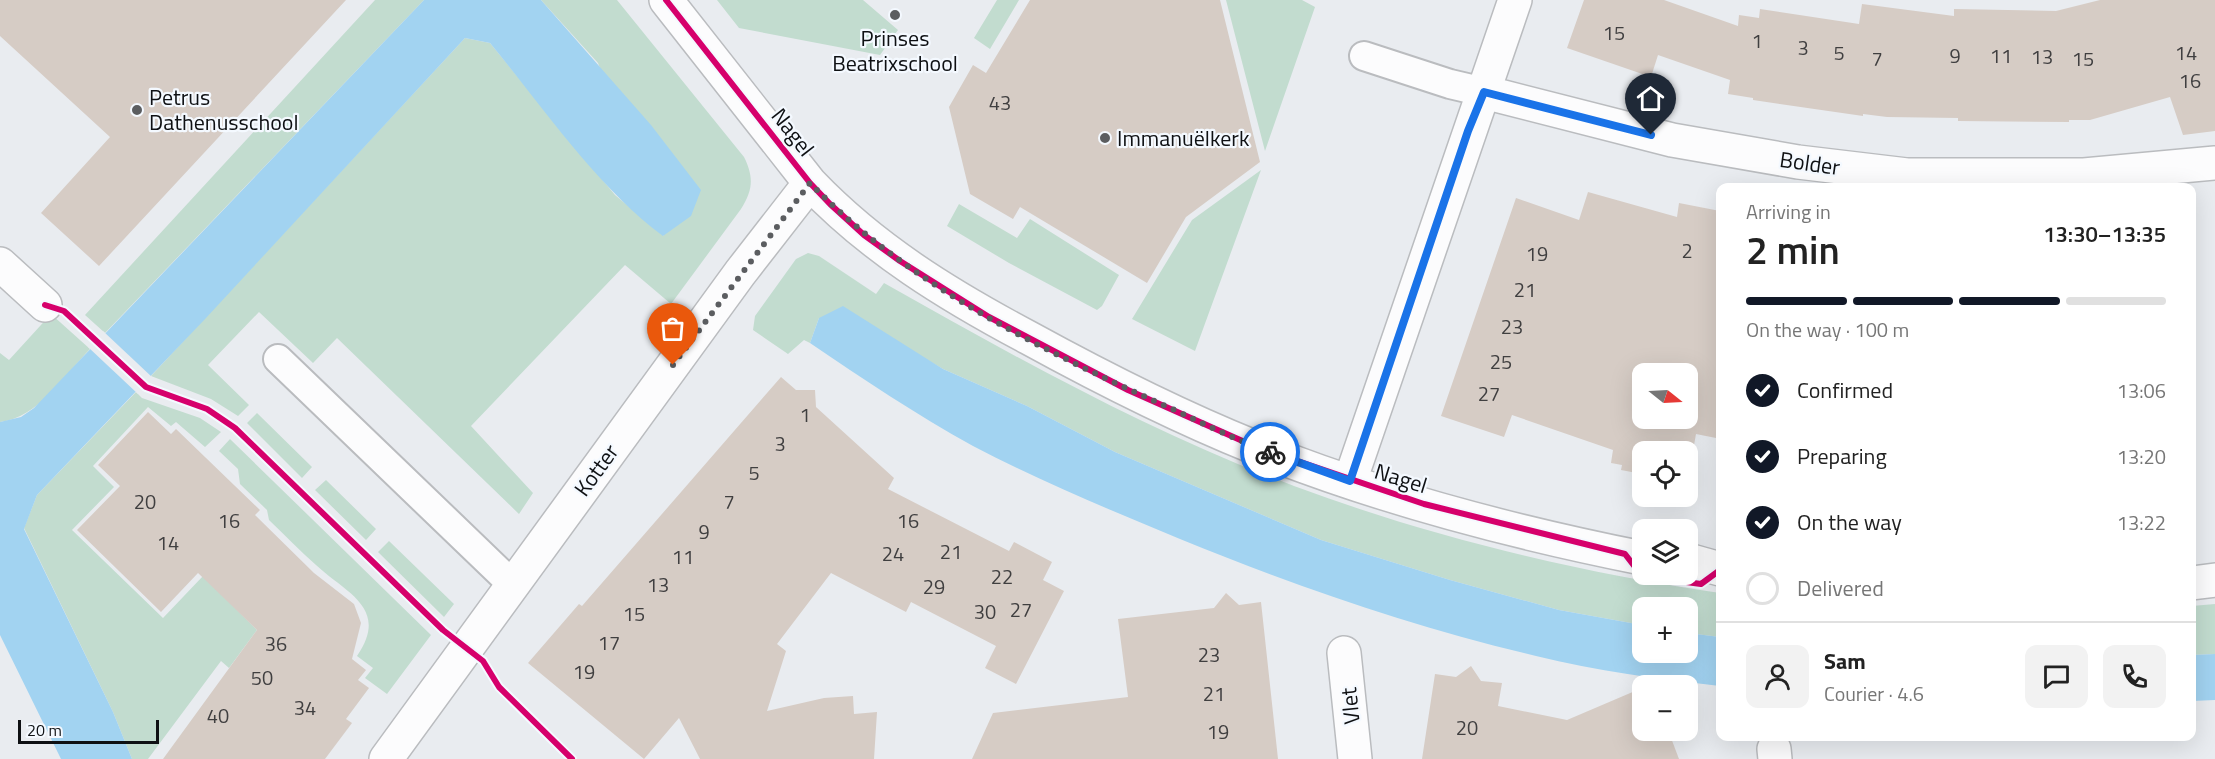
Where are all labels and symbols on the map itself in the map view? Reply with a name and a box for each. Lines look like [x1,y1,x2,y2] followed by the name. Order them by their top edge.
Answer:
[888,8,902,22] marker: Prinses Beatrixschool
[1603,17,1625,48] house number: 15
[832,21,958,80] place label: Prinses Beatrixschool
[1751,25,1763,56] house number: 1
[1797,32,1809,63] house number: 3
[1833,37,1845,68] house number: 5
[2175,37,2197,68] house number: 14
[1949,40,1961,71] house number: 9
[1990,40,2012,71] house number: 11
[2031,41,2053,72] house number: 13
[1871,43,1883,74] house number: 7
[2072,43,2094,74] house number: 15
[2179,65,2201,96] house number: 16
[1625,73,1676,135] pin
[149,80,299,139] place label: Petrus Dathenusschool
[989,87,1011,118] house number: 43
[763,100,823,164] street label: Nagel
[130,103,144,117] marker: Petrus Dathenusschool
[1117,121,1250,155] place label: Immanuëlkerk
[1098,131,1112,145] marker: Immanuëlkerk
[1778,142,1843,184] street label: Bolder
[1681,235,1693,266] house number: 2
[1526,238,1548,269] house number: 19
[1514,274,1536,305] house number: 21
[647,303,698,365] pin
[1501,311,1523,342] house number: 23
[1490,346,1512,377] house number: 25
[1632,363,1698,429] north arrow
[1478,378,1500,409] house number: 27
[799,399,811,430] house number: 1
[1240,422,1300,482] courier
[774,428,786,459] house number: 3
[565,436,627,503] street label: Kotter
[1370,454,1432,502] street label: Nagel
[748,457,760,488] house number: 5
[134,486,156,517] house number: 20
[723,486,735,517] house number: 7
[218,505,240,536] house number: 16
[897,505,919,536] house number: 16
[698,516,710,547] house number: 9
[157,527,179,558] house number: 14
[940,536,962,567] house number: 21
[882,538,904,569] house number: 24
[672,541,694,572] house number: 11
[991,561,1013,592] house number: 22
[647,569,669,600] house number: 13
[923,571,945,602] house number: 29
[1010,594,1032,625] house number: 27
[974,596,996,627] house number: 30
[623,598,645,629] house number: 15
[598,627,620,658] house number: 17
[265,628,287,659] house number: 36
[1198,639,1220,670] house number: 23
[573,656,595,687] house number: 19
[251,662,273,693] house number: 50
[1203,678,1225,709] house number: 21
[1331,686,1369,726] street label: Vlet
[294,692,316,723] house number: 34
[207,700,229,731] house number: 40
[1456,712,1478,743] house number: 20
[1207,716,1229,747] house number: 19
[18,717,159,744] scale bar

